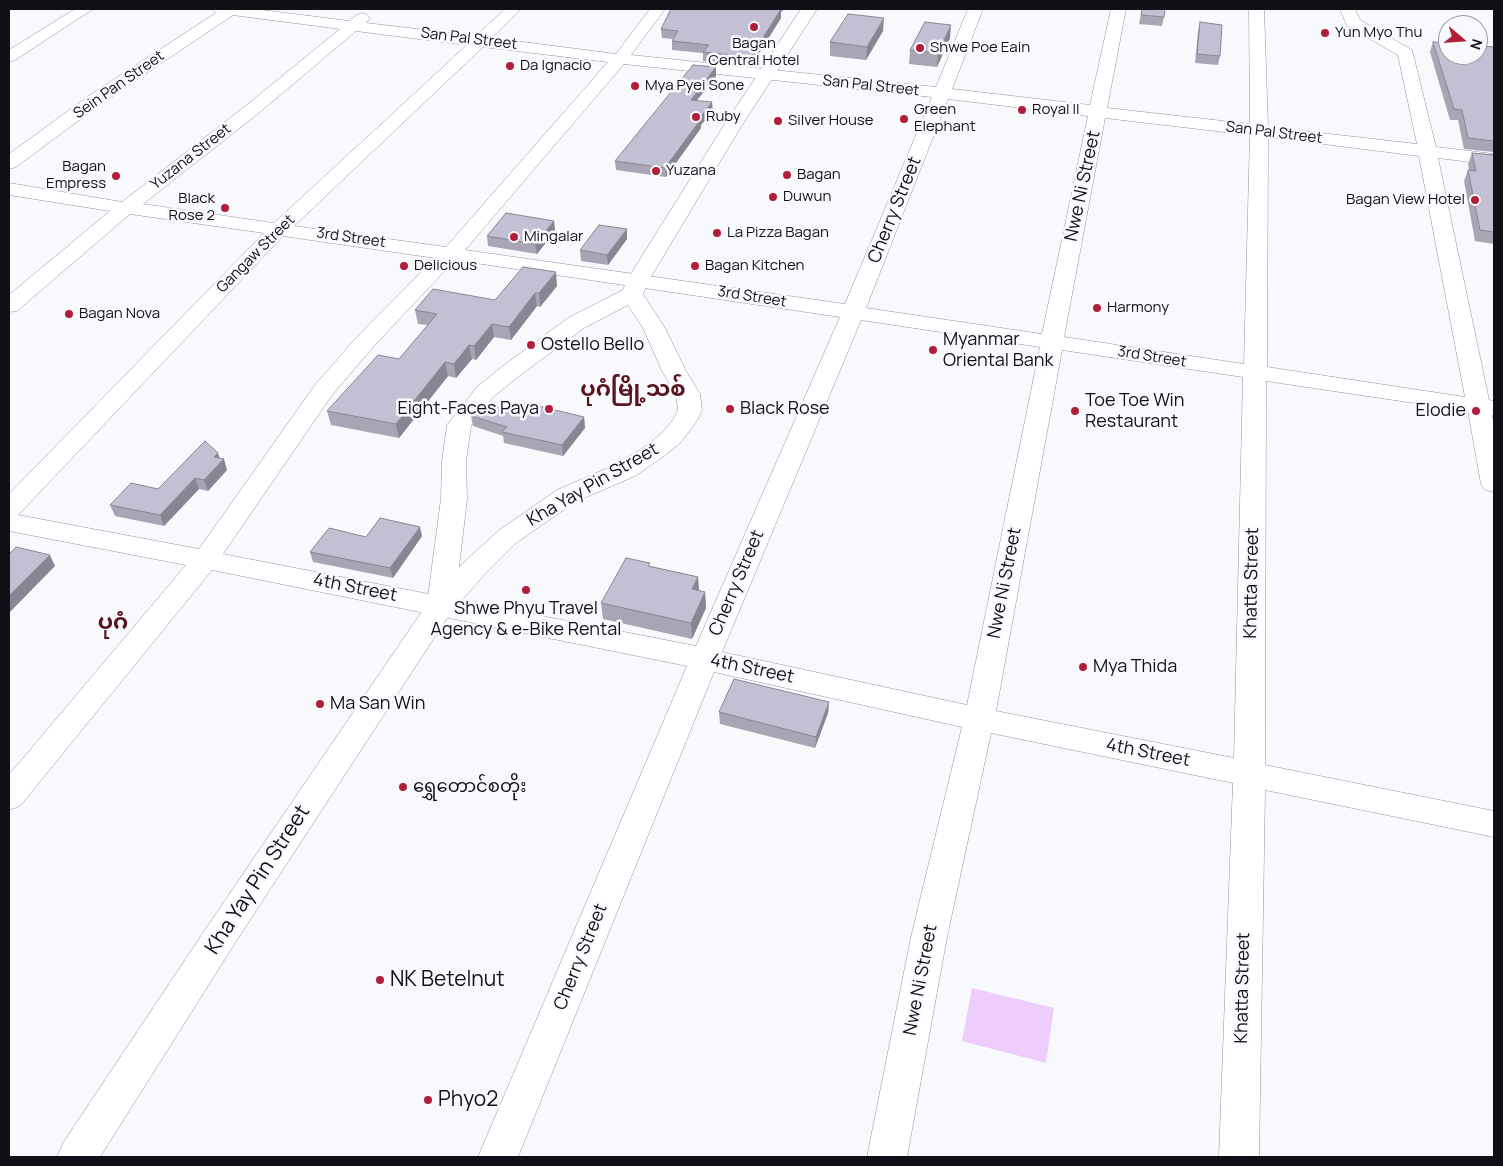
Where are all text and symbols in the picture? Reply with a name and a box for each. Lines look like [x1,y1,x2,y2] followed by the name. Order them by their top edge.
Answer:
[1438,15,1488,65] north arrow
[748,21,760,33] marker: Bagan Central Hotel
[420,24,518,54] street label: San Pal Street
[1335,24,1422,42] place label: Yun Myo Thu
[1319,27,1331,39] marker: Yun Myo Thu
[708,35,800,70] place label: Bagan Central Hotel
[1466,37,1487,52] text: N
[930,39,1030,57] place label: Shwe Poe Eain
[914,42,926,54] marker: Shwe Poe Eain
[70,47,168,123] street label: Sein Pan Street
[520,57,591,75] place label: Da Ignacio
[504,60,516,72] marker: Da Ignacio
[822,72,920,100] street label: San Pal Street
[645,77,744,95] place label: Mya Pyei Sone
[629,80,641,92] marker: Mya Pyei Sone
[914,101,976,136] place label: Green Elephant
[1032,101,1079,119] place label: Royal II
[1016,104,1028,116] marker: Royal II
[706,108,741,126] place label: Ruby
[690,111,702,123] marker: Ruby
[788,112,873,130] place label: Silver House
[898,113,910,125] marker: Green Elephant
[772,115,784,127] marker: Silver House
[1225,118,1323,148] street label: San Pal Street
[147,120,235,194] street label: Yuzana Street
[1061,129,1105,243] street label: Nwe Ni Street
[864,154,926,266] street label: Cherry Street
[46,158,106,193] place label: Bagan Empress
[666,162,716,180] place label: Yuzana
[650,165,662,177] marker: Yuzana
[797,166,841,184] place label: Bagan
[781,169,793,181] marker: Bagan
[110,170,122,182] marker: Bagan Empress
[783,188,831,206] place label: Duwun
[169,190,215,225] place label: Black Rose 2
[767,191,779,203] marker: Duwun
[1346,191,1465,209] place label: Bagan View Hotel
[1469,194,1481,206] marker: Bagan View Hotel
[219,202,231,214] marker: Black Rose 2
[213,211,299,297] street label: Gangaw Street
[315,224,387,252] street label: 3rd Street
[727,224,829,242] place label: La Pizza Bagan
[711,227,723,239] marker: La Pizza Bagan
[524,228,583,246] place label: Mingalar
[508,231,520,243] marker: Mingalar
[414,257,477,275] place label: Delicious
[705,257,804,275] place label: Bagan Kitchen
[398,260,410,272] marker: Delicious
[689,260,701,272] marker: Bagan Kitchen
[716,283,788,311] street label: 3rd Street
[1107,299,1169,317] place label: Harmony
[1091,302,1103,314] marker: Harmony
[79,305,160,323] place label: Bagan Nova
[63,308,75,320] marker: Bagan Nova
[943,329,1053,372] place label: Myanmar Oriental Bank
[541,334,644,356] place label: Ostello Bello
[525,339,537,351] marker: Ostello Bello
[1116,343,1188,371] street label: 3rd Street
[927,344,939,356] marker: Myanmar Oriental Bank
[580,377,686,403] district label: ပုဂံမြို့သစ်
[1085,390,1185,432] place label: Toe Toe Win Restaurant
[397,398,539,420] place label: Eight-Faces Paya
[740,398,830,420] place label: Black Rose
[1416,400,1466,422] place label: Elodie
[543,403,555,415] marker: Eight-Faces Paya
[724,403,736,415] marker: Black Rose
[1069,405,1081,417] marker: Toe Toe Win Restaurant
[1470,405,1482,417] marker: Elodie
[523,439,663,531] street label: Kha Yay Pin Street
[984,526,1026,640] street label: Nwe Ni Street
[705,527,769,639] street label: Cherry Street
[1240,527,1264,639] street label: Khatta Street
[311,569,399,607] street label: 4th Street
[520,584,532,596] marker: Shwe Phyu Travel Agency & e-Bike Rental
[431,598,621,640] place label: Shwe Phyu Travel Agency & e-Bike Rental
[98,610,128,636] district label: ပုဂံ
[708,650,796,688] street label: 4th Street
[1093,656,1177,678] place label: Mya Thida
[1077,661,1089,673] marker: Mya Thida
[330,693,425,715] place label: Ma San Win
[314,698,326,710] marker: Ma San Win
[1104,734,1192,772] street label: 4th Street
[413,776,526,798] place label: ရွှေတောင်စတိုး
[397,781,409,793] marker: ရွှေတောင်စတိုး
[200,801,316,959] street label: Kha Yay Pin Street
[550,901,612,1013] street label: Cherry Street
[900,923,942,1037] street label: Nwe Ni Street
[1231,932,1255,1044] street label: Khatta Street
[390,967,505,993] place label: NK Betelnut
[374,974,386,986] marker: NK Betelnut
[438,1087,498,1113] place label: Phyo2
[422,1094,434,1106] marker: Phyo2

